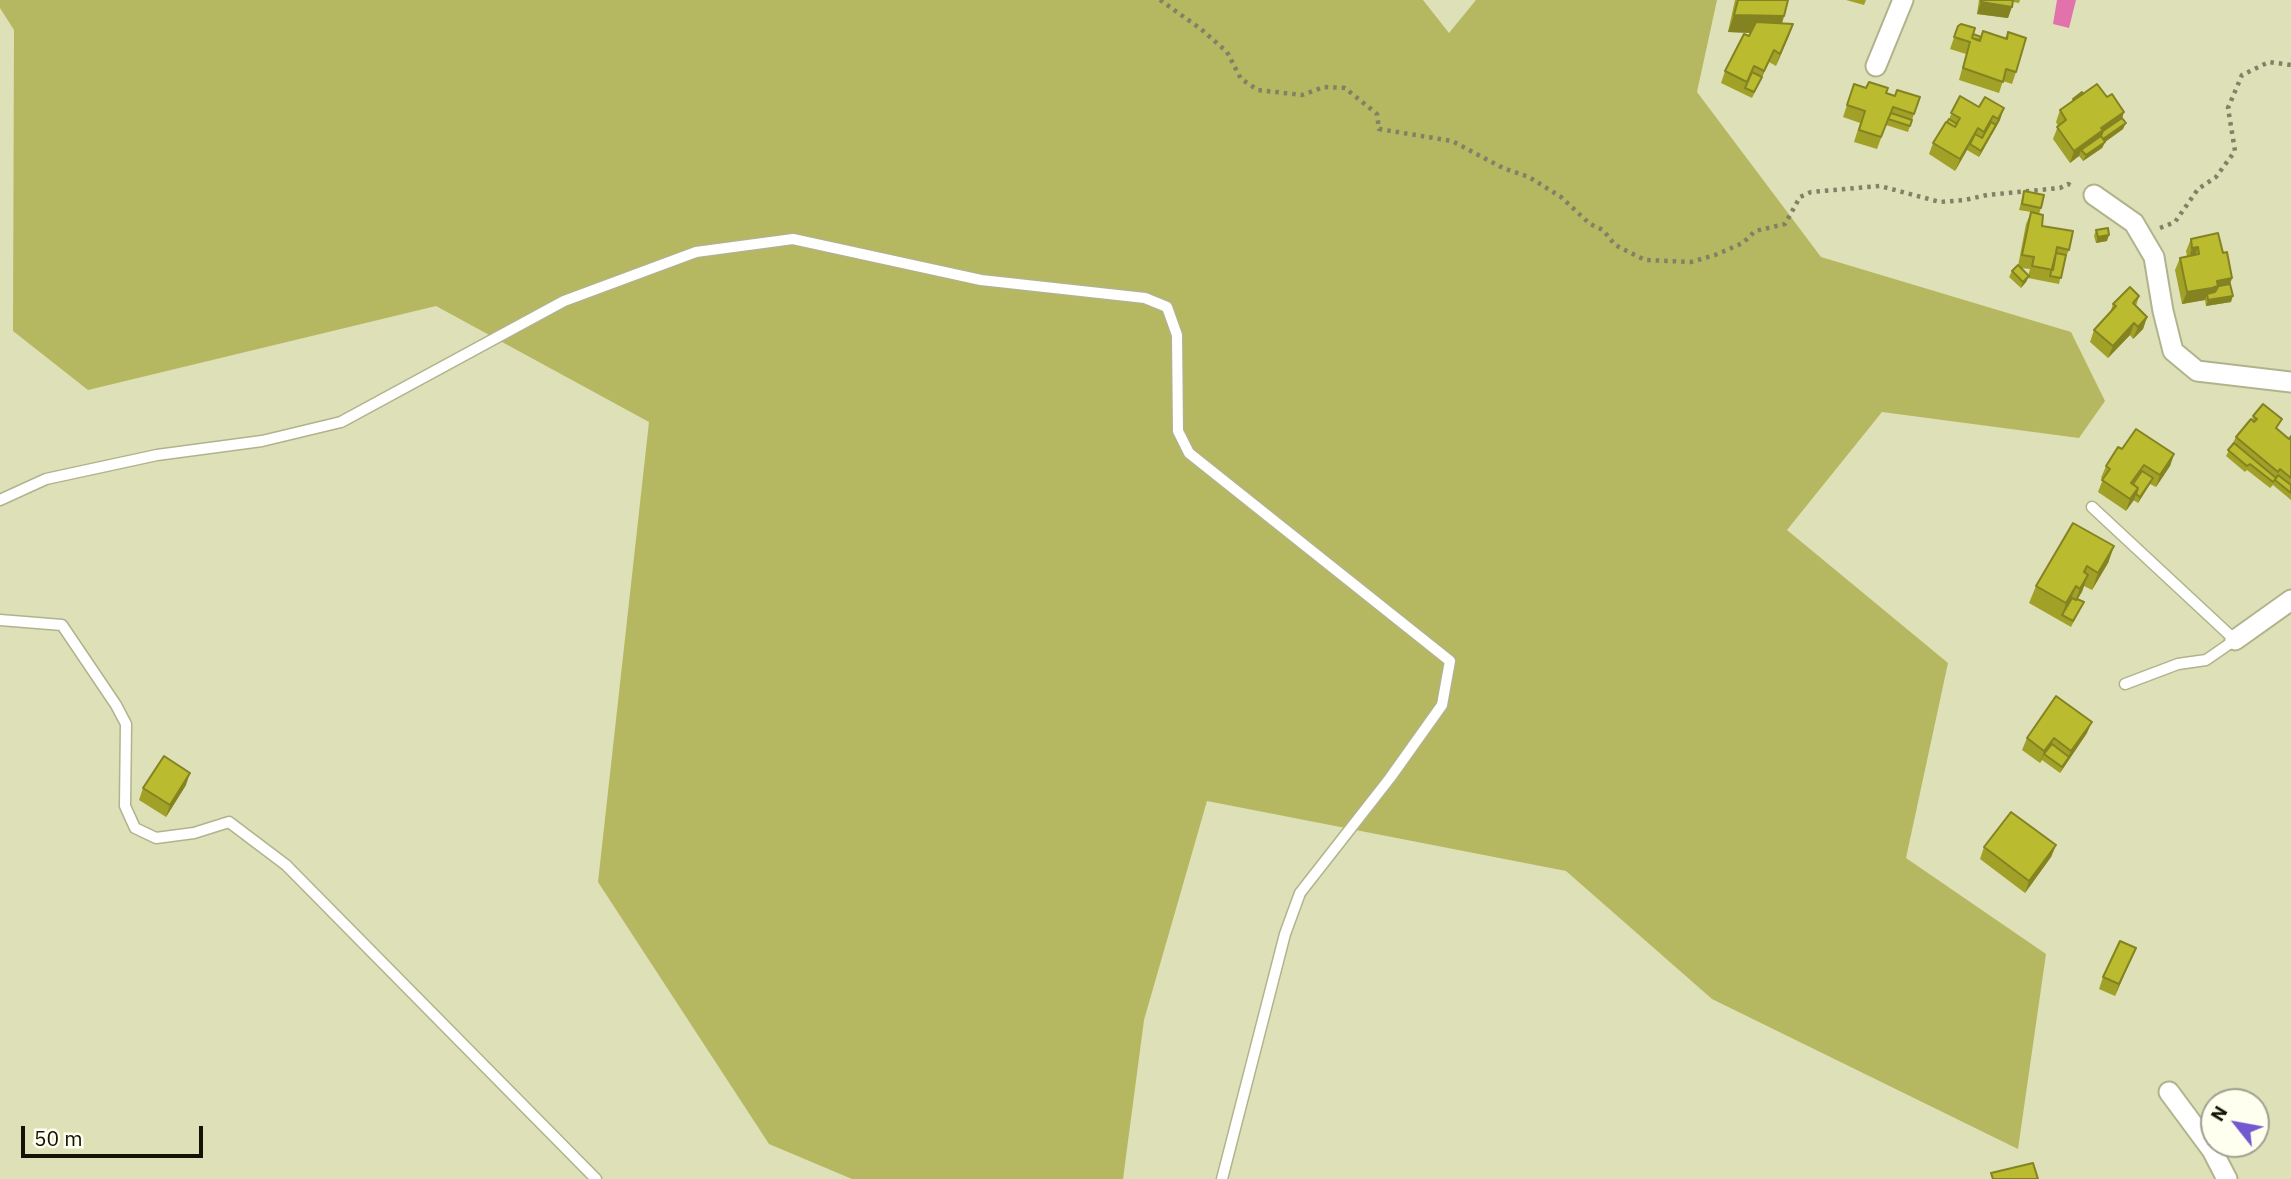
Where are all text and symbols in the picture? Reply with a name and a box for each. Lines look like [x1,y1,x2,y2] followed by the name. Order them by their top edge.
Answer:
[2200,1088,2270,1158] north arrow
[2205,1101,2233,1125] text: N
[24,1112,206,1156] scale bar
[34,1124,83,1152] text: 50 m

